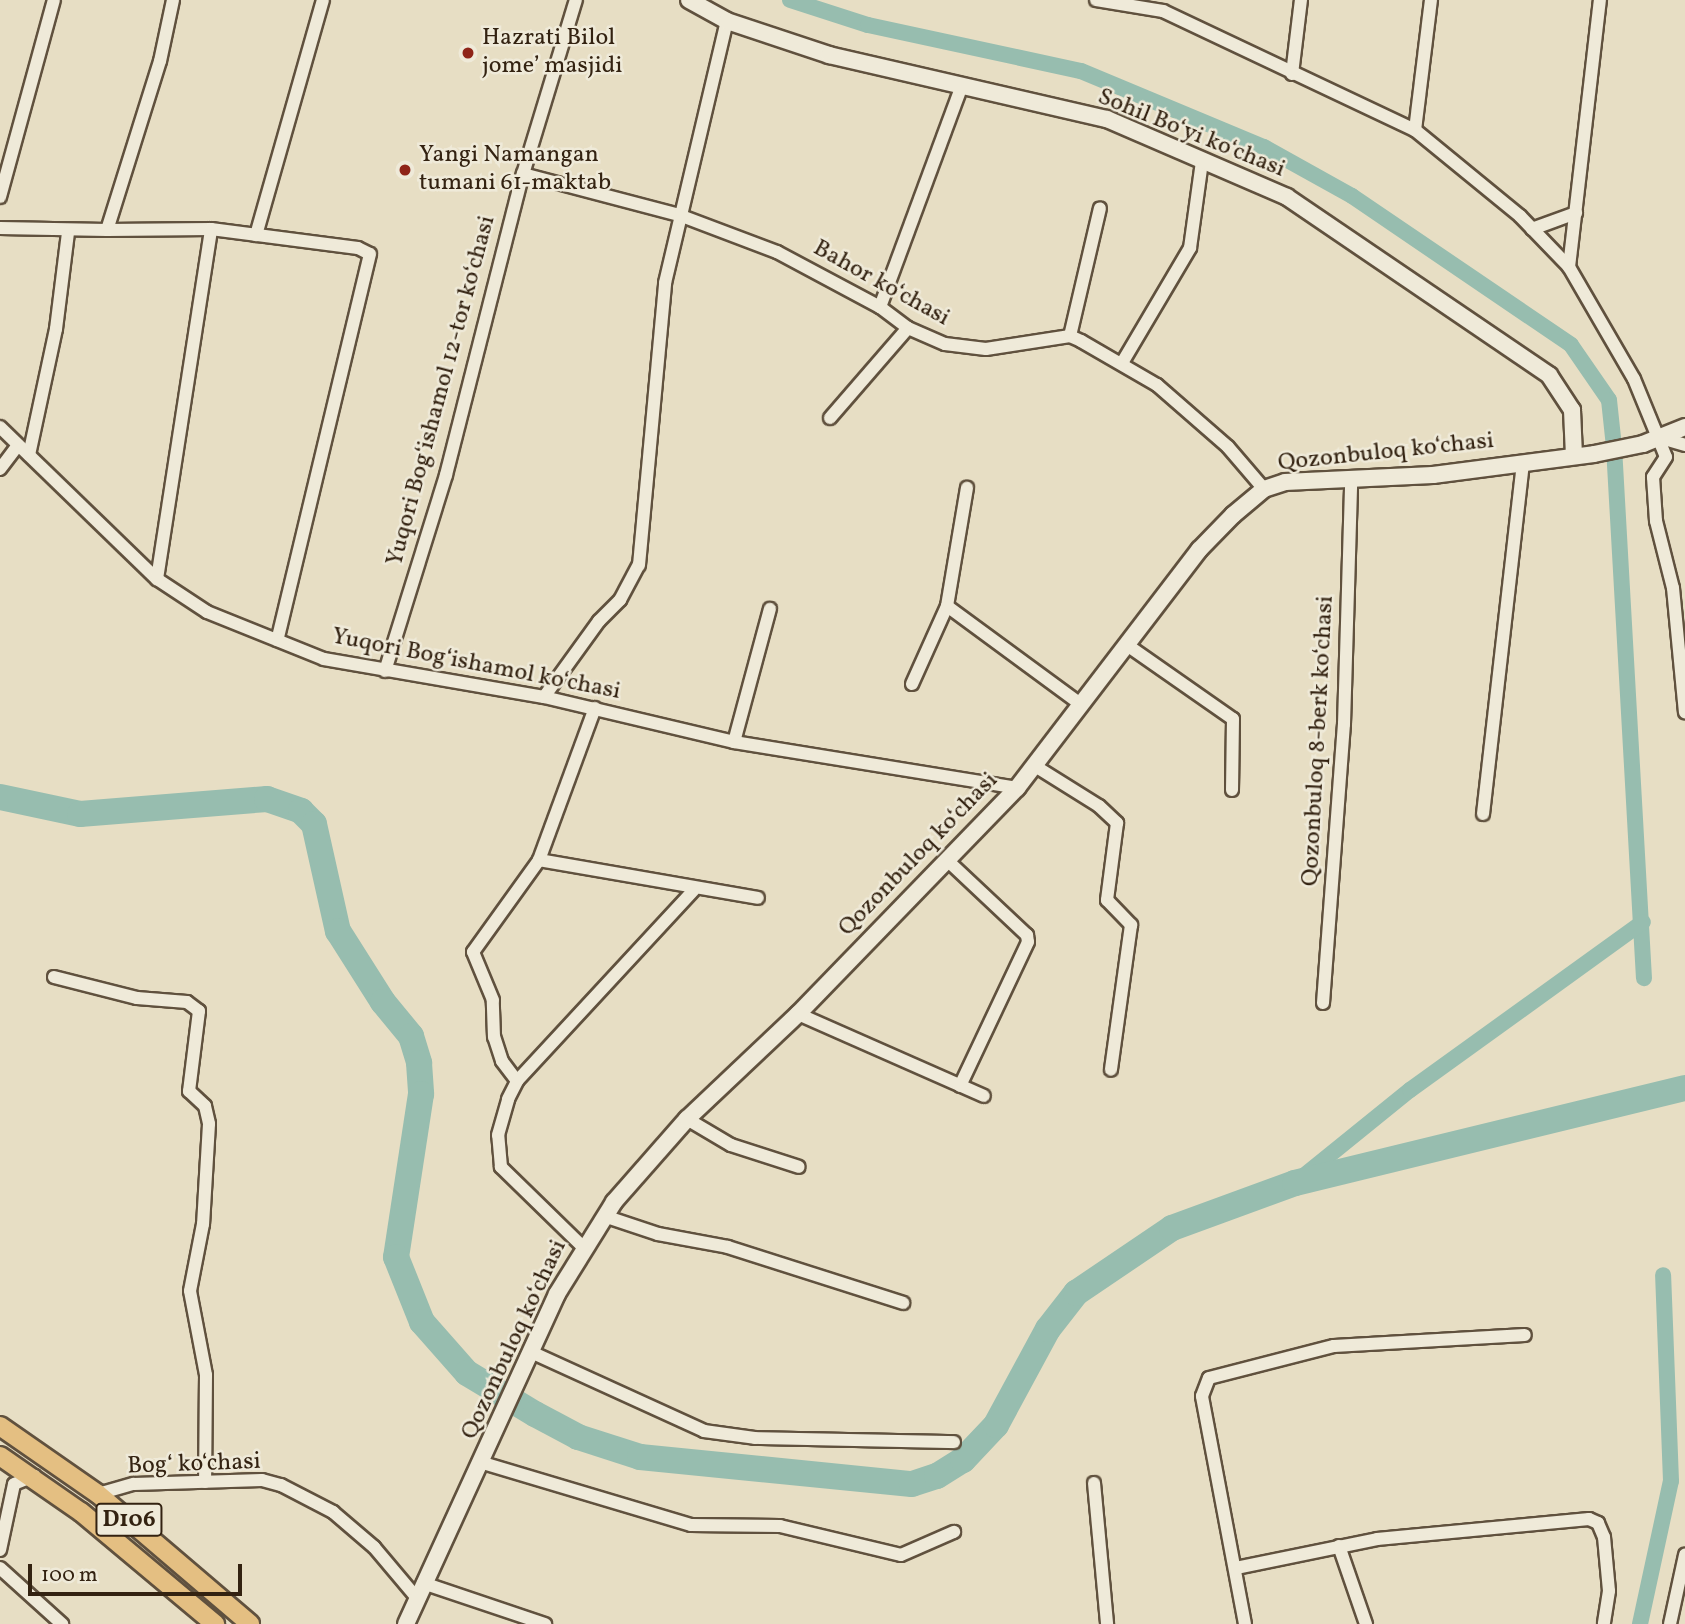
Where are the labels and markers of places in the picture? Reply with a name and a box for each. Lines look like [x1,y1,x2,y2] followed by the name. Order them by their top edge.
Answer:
[482,25,623,81] place label: Hazrati Bilol jome’ masjidi
[460,45,476,61] marker: Hazrati Bilol jome’ masjidi
[419,142,611,198] place label: Yangi Namangan tumani 61-maktab
[397,162,413,178] marker: Yangi Namangan tumani 61-maktab

